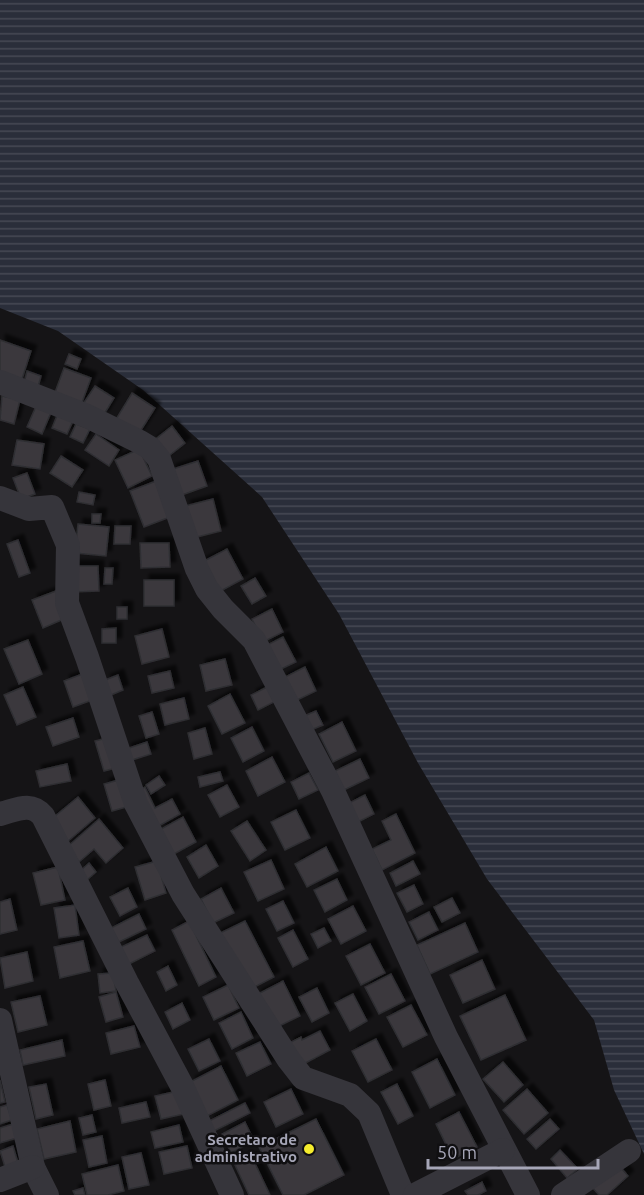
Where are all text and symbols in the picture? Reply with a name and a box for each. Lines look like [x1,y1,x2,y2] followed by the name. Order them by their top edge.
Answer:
[195,1131,297,1165] place label: Secretaro de administrativo
[428,1132,598,1170] scale bar
[302,1142,316,1156] marker: Secretaro de administrativo
[437,1142,477,1162] text: 50 m

